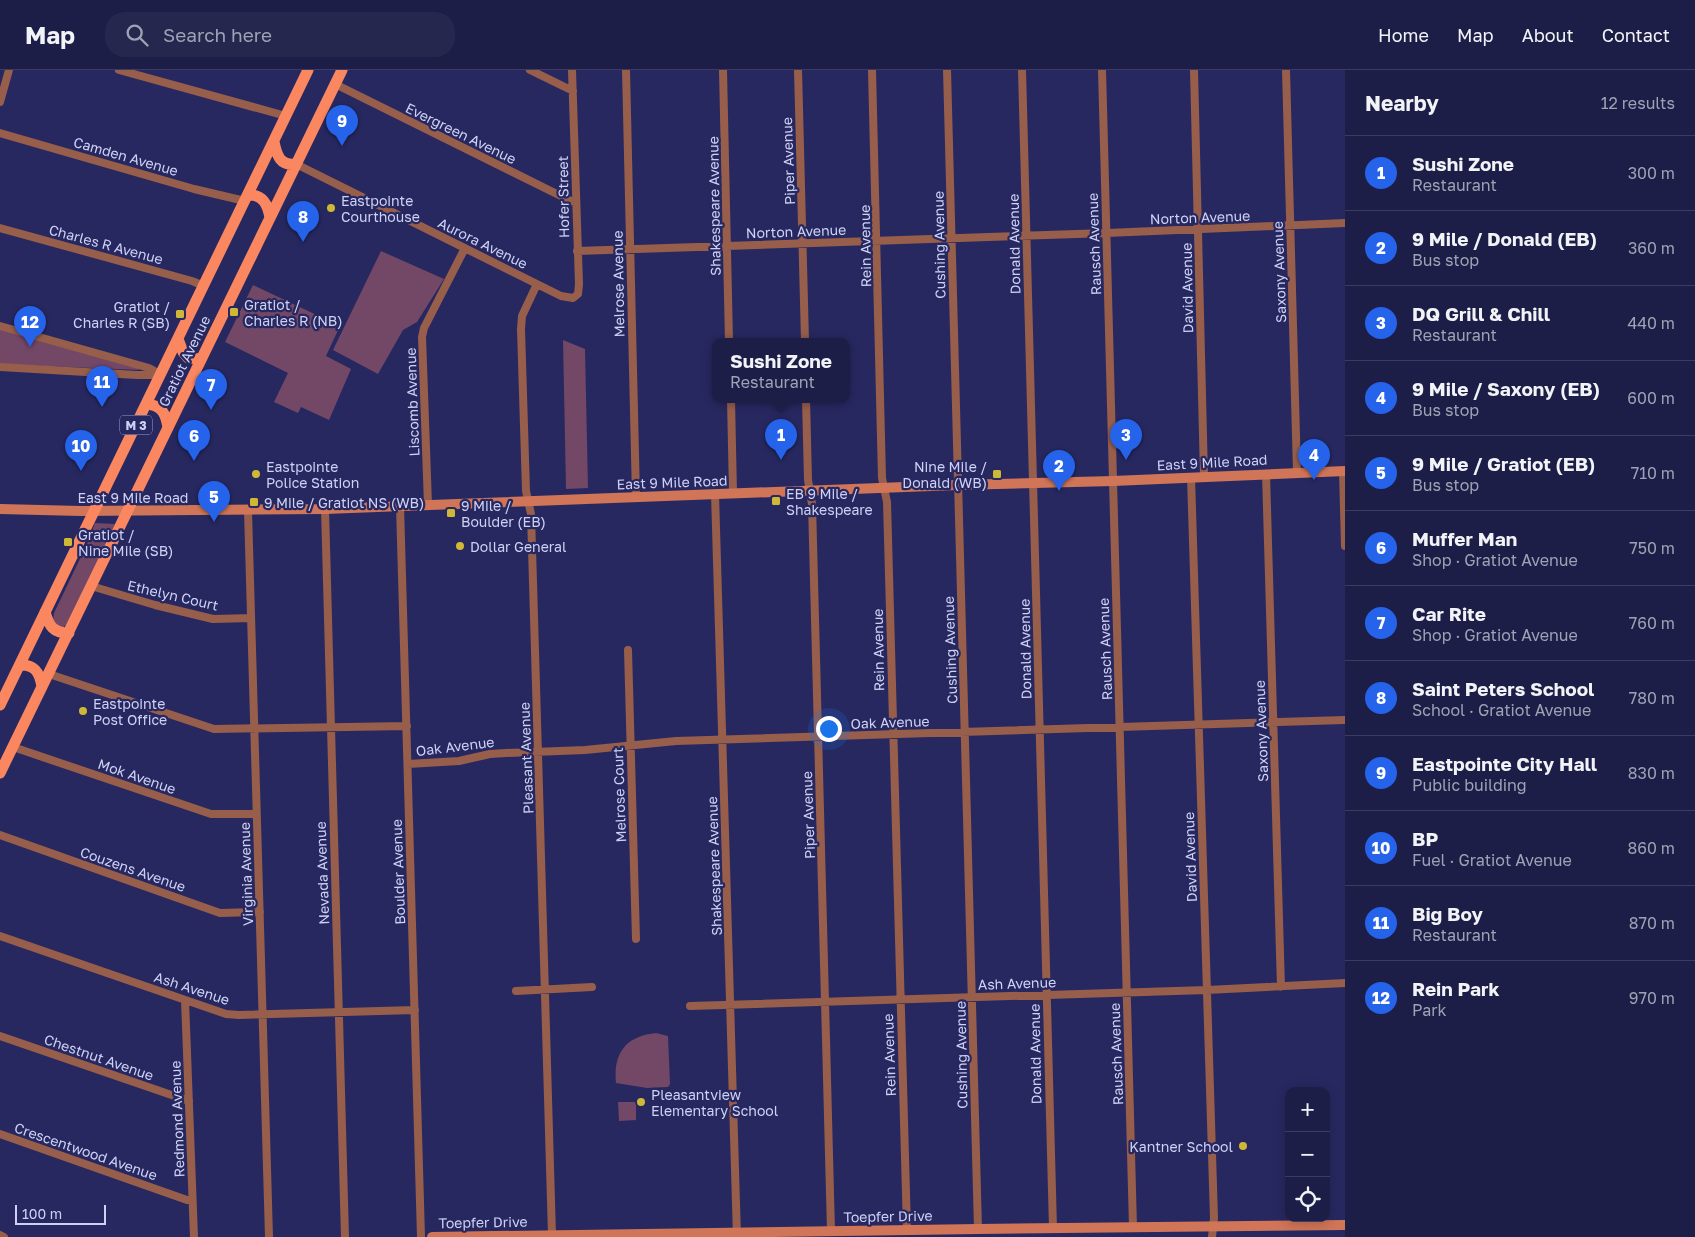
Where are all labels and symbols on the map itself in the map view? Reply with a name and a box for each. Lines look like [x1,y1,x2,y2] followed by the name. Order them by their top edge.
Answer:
[403,99,519,167] street label: Evergreen Avenue
[326,105,358,146] pin: 9
[778,117,798,205] street label: Piper Avenue
[72,133,180,179] street label: Camden Avenue
[704,136,724,276] street label: Shakespeare Avenue
[554,156,572,238] street label: Hofer Street
[930,191,948,299] street label: Cushing Avenue
[341,192,420,225] place label: Eastpointe Courthouse
[1084,193,1104,295] street label: Rausch Avenue
[1005,194,1023,294] street label: Donald Avenue
[287,201,319,242] pin: 8
[325,202,337,214] marker: Eastpointe Courthouse
[856,204,874,288] street label: Rein Avenue
[1150,207,1250,227] street label: Norton Avenue
[435,214,531,272] street label: Aurora Avenue
[47,221,165,267] street label: Charles R Avenue
[746,221,846,241] street label: Norton Avenue
[1269,221,1289,323] street label: Saxony Avenue
[609,230,627,338] street label: Melrose Avenue
[1178,243,1196,333] street label: David Avenue
[244,296,343,329] place label: Gratiot / Charles R (NB)
[73,298,170,331] place label: Gratiot / Charles R (SB)
[14,306,46,347] pin: 12
[228,306,240,318] marker: Gratiot / Charles R (NB)
[174,308,186,320] marker: Gratiot / Charles R (SB)
[155,313,213,409] street label: Gratiot Avenue
[402,347,422,457] street label: Liscomb Avenue
[86,366,118,407] pin: 11
[195,369,227,410] pin: 7
[120,416,152,434] road number: M 3
[765,419,797,460] pin: 1
[1110,419,1142,460] pin: 3
[178,420,210,461] pin: 6
[65,430,97,471] pin: 10
[1298,439,1330,480] pin: 4
[1043,450,1075,491] pin: 2
[1156,451,1268,473] street label: East 9 Mile Road
[266,458,359,491] place label: Eastpointe Police Station
[902,458,987,491] place label: Nine Mile / Donald (WB)
[250,468,262,480] marker: Eastpointe Police Station
[991,468,1003,480] marker: Nine Mile / Donald (WB)
[616,472,728,492] street label: East 9 Mile Road
[198,481,230,522] pin: 5
[786,485,873,518] place label: EB 9 Mile / Shakespeare
[78,489,188,506] street label: East 9 Mile Road
[264,494,424,511] place label: 9 Mile / Gratiot NS (WB)
[770,495,782,507] marker: EB 9 Mile / Shakespeare
[248,496,260,508] marker: 9 Mile / Gratiot NS (WB)
[461,497,546,530] place label: 9 Mile / Boulder (EB)
[445,507,457,519] marker: 9 Mile / Boulder (EB)
[78,526,173,559] place label: Gratiot / Nine Mile (SB)
[62,536,74,548] marker: Gratiot / Nine Mile (SB)
[470,538,566,555] place label: Dollar General
[454,540,466,552] marker: Dollar General
[126,576,220,614] street label: Ethelyn Court
[940,596,960,704] street label: Cushing Avenue
[1095,598,1115,700] street label: Rausch Avenue
[1016,599,1034,699] street label: Donald Avenue
[869,608,887,692] street label: Rein Avenue
[1251,680,1271,782] street label: Saxony Avenue
[93,695,167,728] place label: Eastpointe Post Office
[516,702,536,814] street label: Pleasant Avenue
[77,705,89,717] marker: Eastpointe Post Office
[850,712,930,732] street label: Oak Avenue
[816,716,842,742] your location
[415,733,495,759] street label: Oak Avenue
[609,747,629,843] street label: Melrose Court
[96,755,178,797] street label: Mok Avenue
[798,771,818,859] street label: Piper Avenue
[703,796,725,936] street label: Shakespeare Avenue
[1180,811,1200,903] street label: David Avenue
[388,819,408,925] street label: Boulder Avenue
[312,821,332,925] street label: Nevada Avenue
[236,822,256,926] street label: Virginia Avenue
[78,843,188,895] street label: Couzens Avenue
[152,968,232,1008] street label: Ash Avenue
[978,973,1056,993] street label: Ash Avenue
[952,1001,970,1109] street label: Cushing Avenue
[1106,1003,1126,1105] street label: Rausch Avenue
[1026,1004,1044,1104] street label: Donald Avenue
[879,1013,899,1097] street label: Rein Avenue
[42,1030,156,1084] street label: Chestnut Avenue
[166,1060,188,1178] street label: Redmond Avenue
[651,1086,778,1119] place label: Pleasantview Elementary School
[635,1096,647,1108] marker: Pleasantview Elementary School
[12,1119,160,1183] street label: Crescentwood Avenue
[1129,1138,1233,1155] place label: Kantner School
[1237,1140,1249,1152] marker: Kantner School
[15,1202,106,1225] scale bar
[843,1207,933,1225] street label: Toepfer Drive
[438,1213,528,1231] street label: Toepfer Drive

